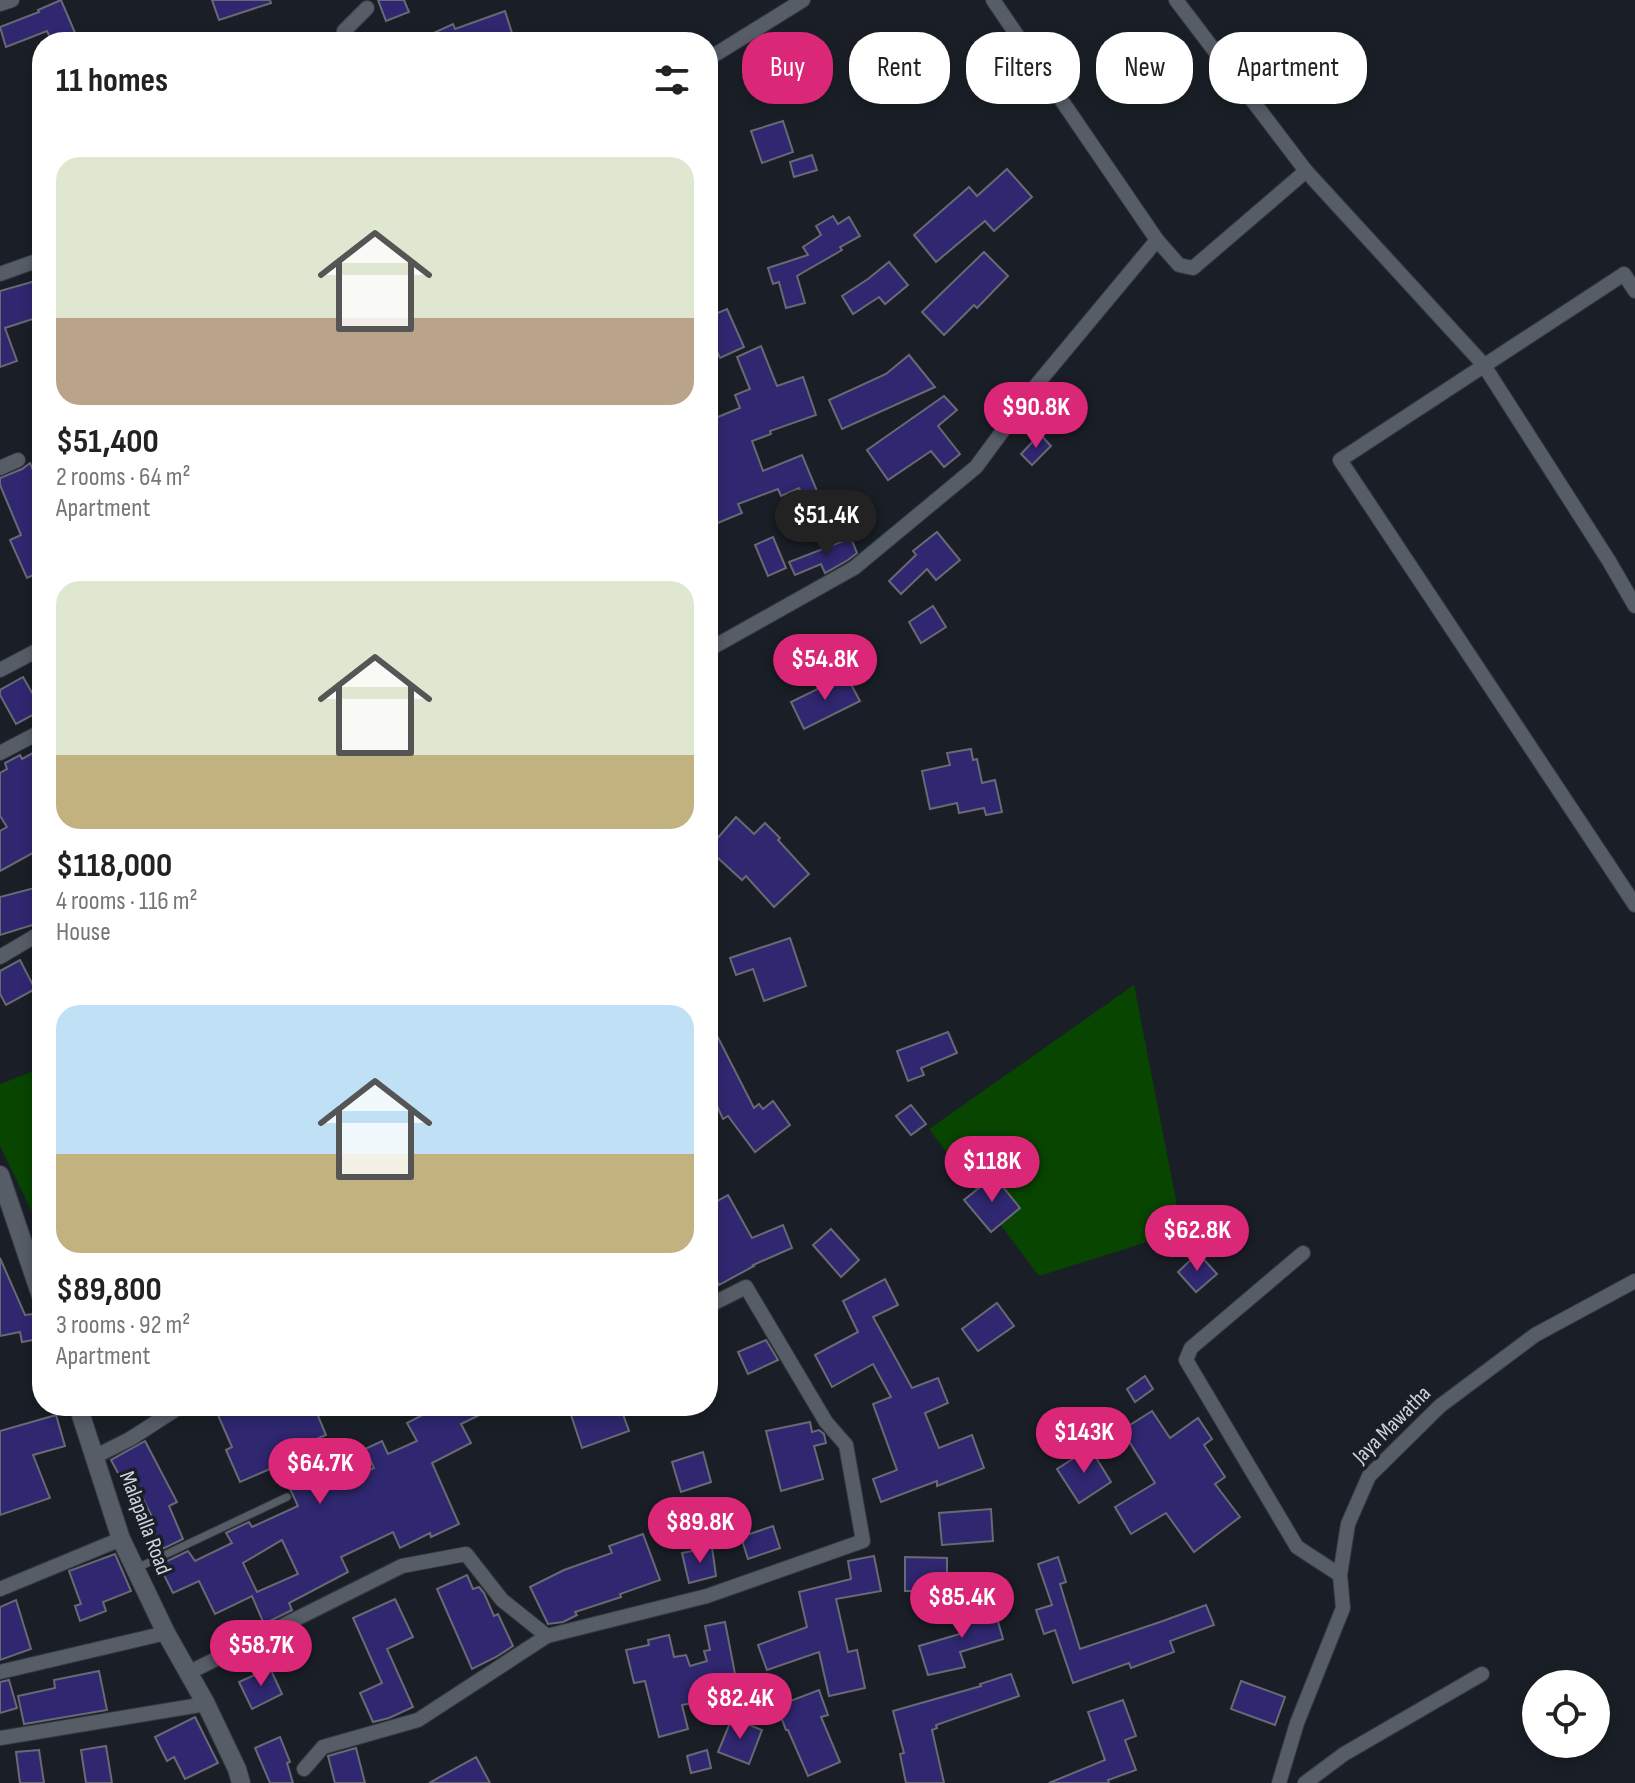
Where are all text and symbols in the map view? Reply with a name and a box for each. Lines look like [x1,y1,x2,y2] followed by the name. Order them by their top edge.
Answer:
[742,32,833,104] chip: Buy
[849,32,950,104] chip: Rent
[966,32,1080,104] chip: Filters
[1096,32,1193,104] chip: New
[1209,32,1367,104] chip: Apartment
[650,58,694,102] icon: filters
[56,60,168,101] text: 11 homes
[303,209,447,353] icon: home
[971,382,1101,450] pin: $90.8K
[1002,392,1070,423] text: $90.8K
[56,421,159,462] text: $51,400
[56,462,191,493] text: 2 rooms · 64 m²
[761,490,891,558] pin: $51.4K
[56,493,150,524] text: Apartment
[793,500,859,531] text: $51.4K
[303,633,447,777] icon: home
[760,634,890,702] pin: $54.8K
[791,644,859,675] text: $54.8K
[56,845,172,886] text: $118,000
[56,886,198,917] text: 4 rooms · 116 m²
[56,917,111,948] text: House
[303,1057,447,1201] icon: home
[936,1136,1048,1204] pin: $118K
[963,1146,1021,1177] text: $118K
[1132,1205,1262,1273] pin: $62.8K
[1163,1215,1231,1246] text: $62.8K
[56,1269,162,1310] text: $89,800
[56,1310,190,1341] text: 3 rooms · 92 m²
[56,1341,150,1372] text: Apartment
[1347,1380,1437,1470] street label: Jaya Mawatha
[1028,1407,1140,1475] pin: $143K
[1054,1417,1114,1448] text: $143K
[255,1438,385,1506] pin: $64.7K
[286,1448,354,1479] text: $64.7K
[113,1468,177,1578] street label: Malapalla Road
[635,1497,765,1565] pin: $89.8K
[666,1507,734,1538] text: $89.8K
[897,1572,1027,1640] pin: $85.4K
[928,1582,996,1613] text: $85.4K
[196,1620,326,1688] pin: $58.7K
[228,1630,294,1661] text: $58.7K
[1522,1670,1610,1758] map controls
[1522,1670,1610,1758] button: locate
[675,1673,805,1741] pin: $82.4K
[706,1683,774,1714] text: $82.4K

